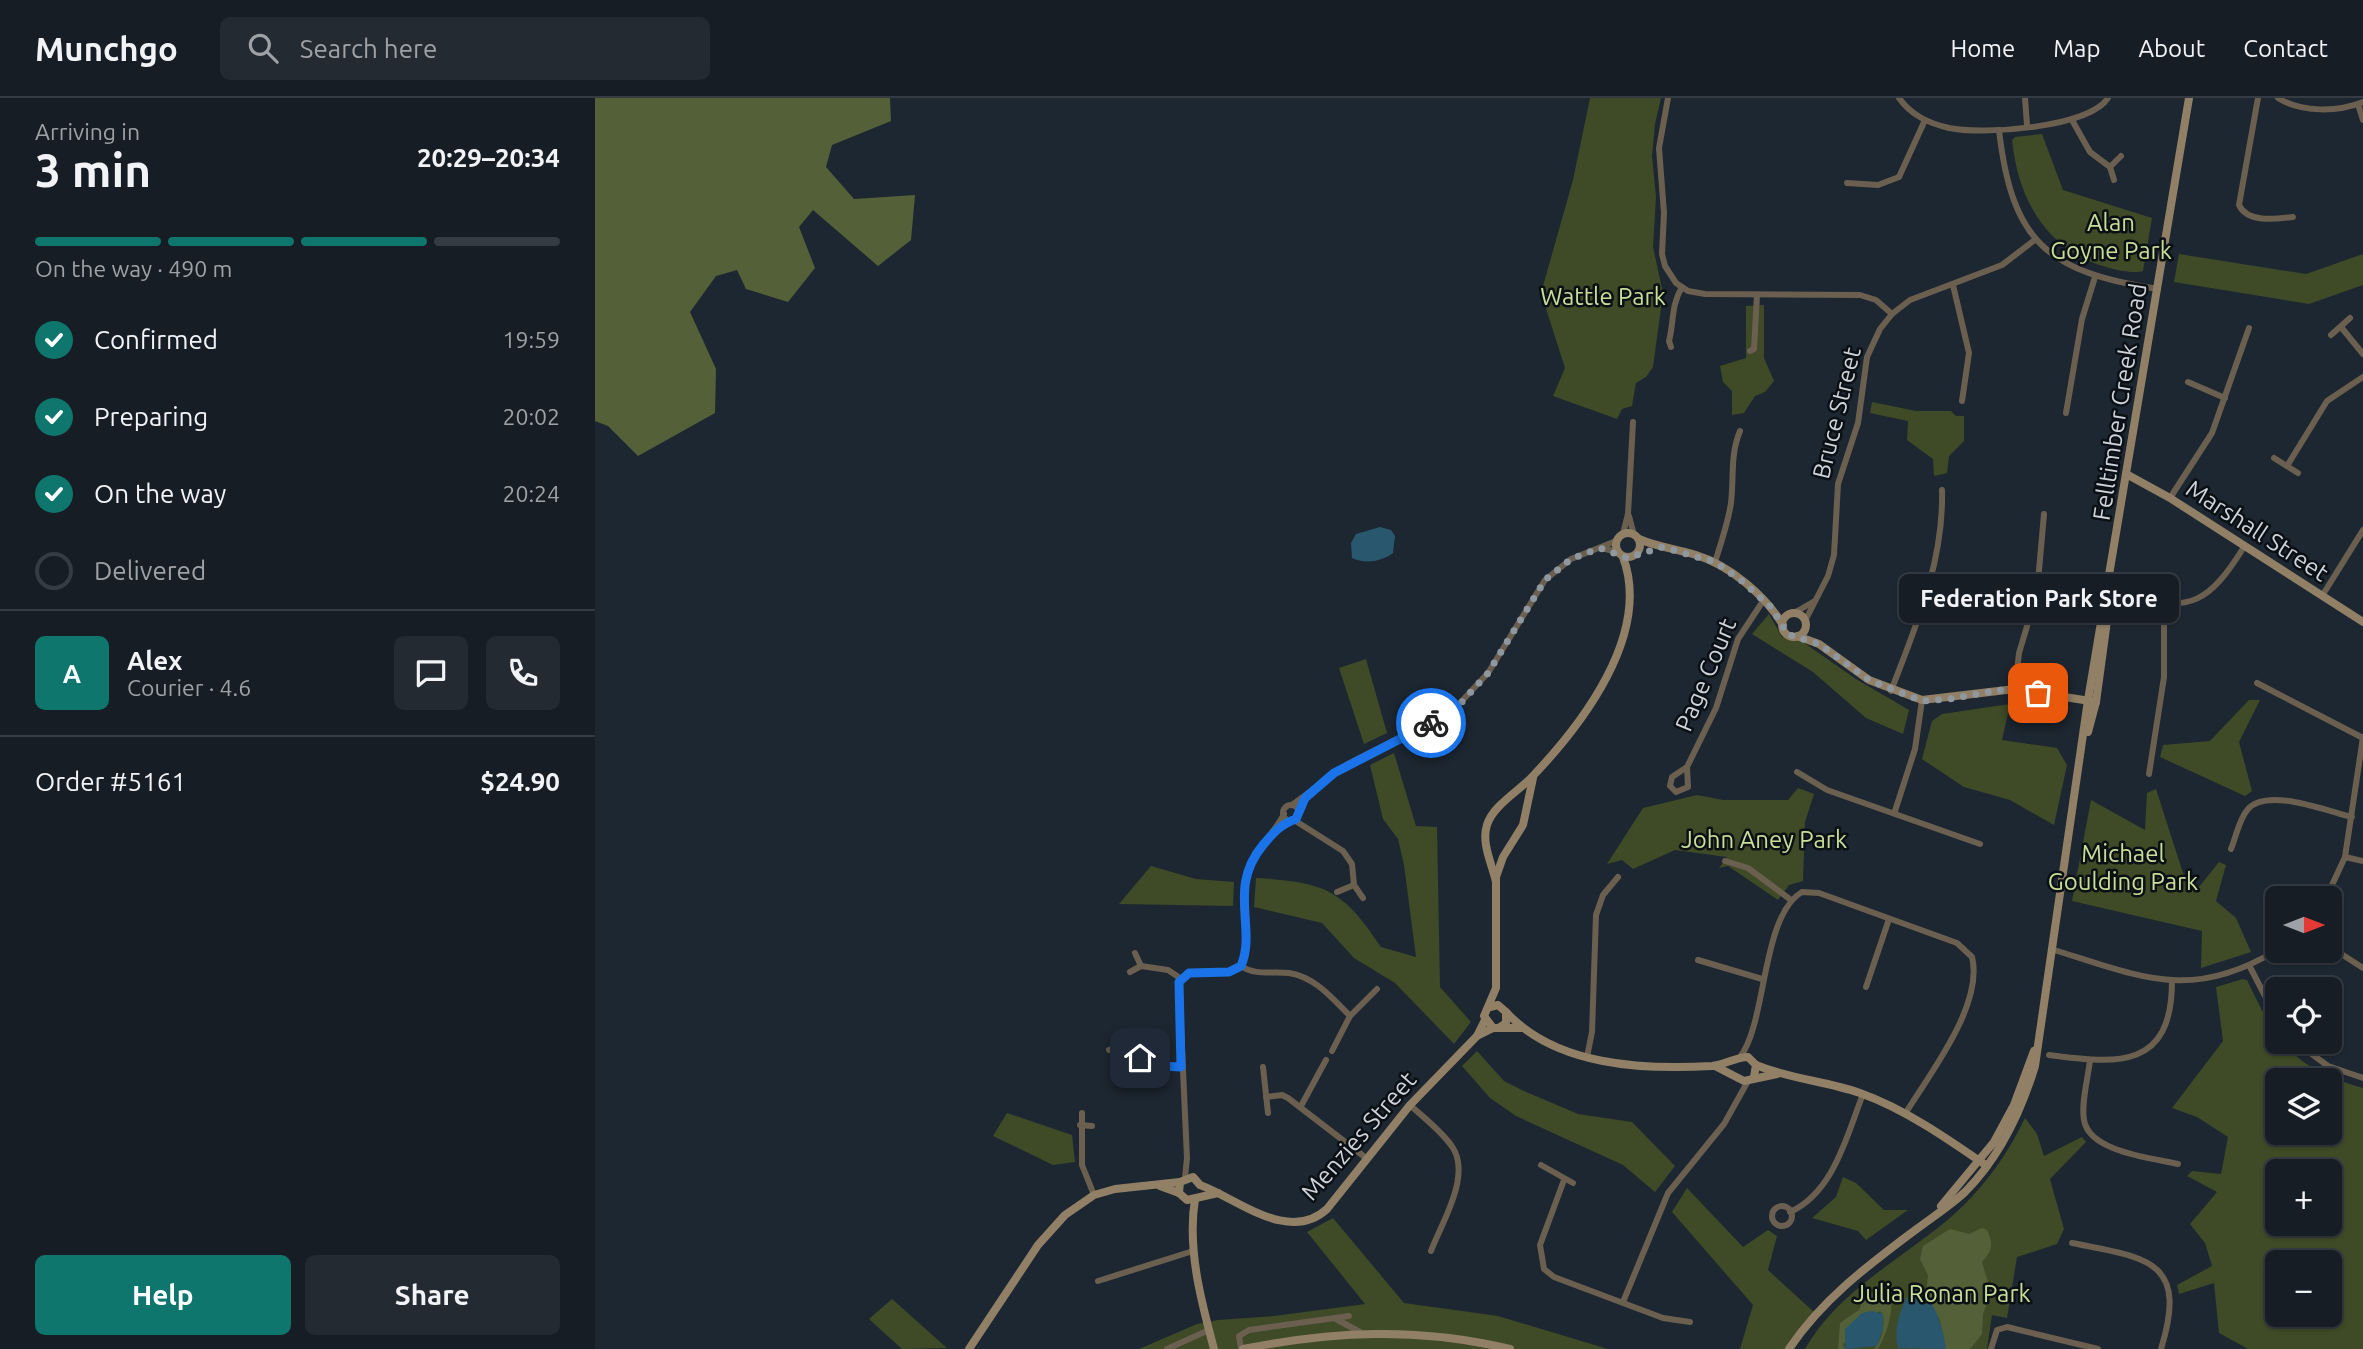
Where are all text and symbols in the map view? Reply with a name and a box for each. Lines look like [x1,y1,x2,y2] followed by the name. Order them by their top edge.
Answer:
[220,17,710,80] search box
[244,29,282,67] icon: search
[35,30,178,67] text: Munchgo
[300,34,437,63] text: Search here
[1950,35,2015,62] text: Home
[2053,35,2100,62] text: Map
[2138,35,2205,62] text: About
[2243,35,2328,62] text: Contact
[35,119,140,144] text: Arriving in
[417,143,560,172] text: 20:29–20:34
[35,144,151,196] text: 3 min
[2050,209,2172,264] park label: Alan Goyne Park
[35,256,232,281] text: On the way · 490 m
[2087,282,2152,522] street label: Felltimber Creek Road
[1540,283,1666,310] park label: Wattle Park
[35,321,73,359] icon: check
[94,325,218,354] text: Confirmed
[502,327,560,352] text: 19:59
[1807,344,1866,482] street label: Bruce Street
[35,398,73,436] icon: check
[94,402,208,431] text: Preparing
[502,404,560,429] text: 20:02
[35,475,73,513] icon: check
[2181,475,2334,587] street label: Marshall Street
[94,479,226,508] text: On the way
[502,481,560,506] text: 20:24
[94,556,206,585] text: Delivered
[1898,574,2178,623] callout: Federation Park Store
[1920,586,2158,611] text: Federation Park Store
[1670,614,1742,735] street label: Page Court
[394,636,468,710] button: chat
[486,636,560,710] button: phone
[127,646,182,675] text: Alex
[63,659,81,688] text: A
[2008,663,2068,723] pin
[2019,674,2057,712] icon: bag
[127,675,251,700] text: Courier · 4.6
[1396,688,1466,758] courier
[1412,704,1450,742] icon: bike
[35,767,186,796] text: Order #5161
[480,767,560,796] text: $24.90
[1681,826,1847,853] park label: John Aney Park
[2048,840,2198,895] park label: Michael Goulding Park
[2265,886,2341,962] north arrow
[2265,886,2342,1327] map controls
[2265,977,2342,1054] button: locate
[1110,1028,1170,1088] pin
[1121,1039,1159,1077] icon: home
[1296,1066,1422,1205] street label: Menzies Street
[2265,1068,2342,1145] button: layers
[2265,1159,2342,1236] button: +
[2265,1250,2342,1327] button: −
[35,1255,291,1335] button: Help
[305,1255,560,1335] button: Share
[1853,1280,2031,1307] park label: Julia Ronan Park

